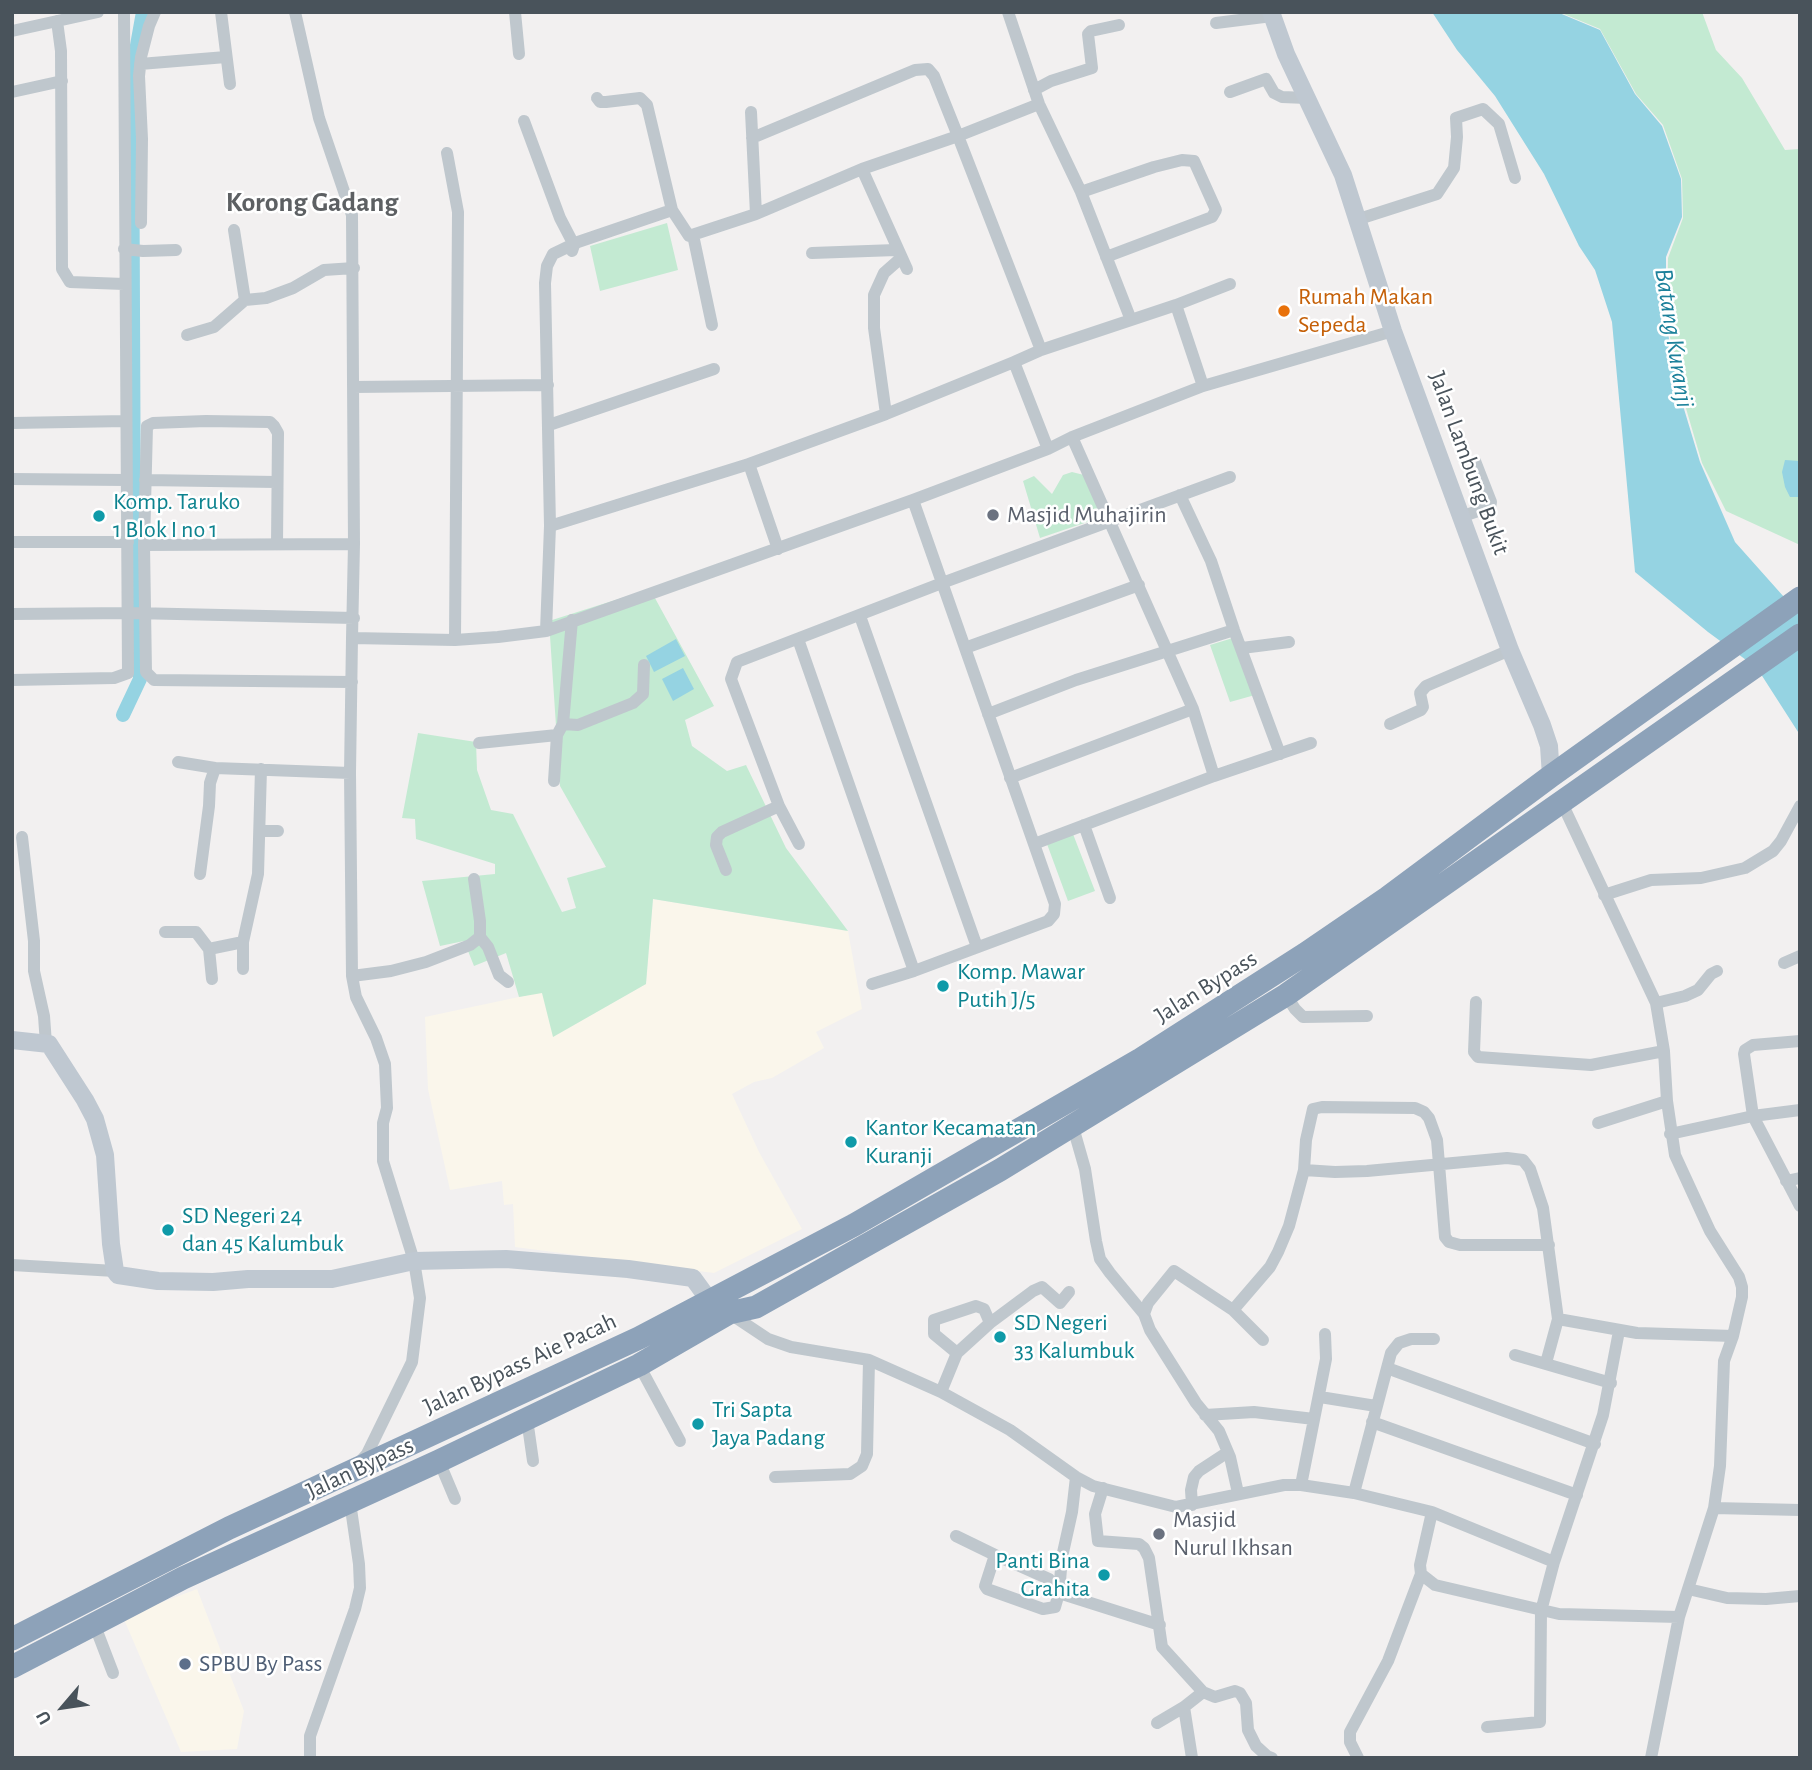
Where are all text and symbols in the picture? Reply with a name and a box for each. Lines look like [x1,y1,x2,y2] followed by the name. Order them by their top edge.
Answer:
[226,186,398,220] district label: Korong Gadang
[1648,266,1700,410] water label: Batang Kuranji
[1298,283,1433,339] place label: Rumah Makan Sepeda
[1276,303,1292,319] marker: Rumah Makan Sepeda
[1422,367,1516,559] street label: Jalan Lambung Bukit
[113,488,240,544] place label: Komp. Taruko 1 Blok I no 1
[1007,501,1167,529] place label: Masjid Muhajirin
[985,507,1001,523] marker: Masjid Muhajirin
[91,508,107,524] marker: Komp. Taruko 1 Blok I no 1
[1149,944,1263,1030] street label: Jalan Bypass
[957,958,1085,1014] place label: Komp. Mawar Putih J/5
[935,978,951,994] marker: Komp. Mawar Putih J/5
[865,1114,1036,1170] place label: Kantor Kecamatan Kuranji
[843,1134,859,1150] marker: Kantor Kecamatan Kuranji
[182,1202,344,1258] place label: SD Negeri 24 dan 45 Kalumbuk
[160,1222,176,1238] marker: SD Negeri 24 dan 45 Kalumbuk
[419,1307,621,1421] street label: Jalan Bypass Aie Pacah
[1014,1309,1134,1365] place label: SD Negeri 33 Kalumbuk
[992,1329,1008,1345] marker: SD Negeri 33 Kalumbuk
[712,1396,825,1452] place label: Tri Sapta Jaya Padang
[690,1416,706,1432] marker: Tri Sapta Jaya Padang
[302,1431,418,1505] street label: Jalan Bypass
[1173,1506,1293,1562] place label: Masjid Nurul Ikhsan
[1151,1526,1167,1542] marker: Masjid Nurul Ikhsan
[995,1547,1090,1603] place label: Panti Bina Grahita
[1096,1567,1112,1583] marker: Panti Bina Grahita
[199,1650,322,1678] place label: SPBU By Pass
[177,1656,193,1672] marker: SPBU By Pass
[28,1672,98,1742] north arrow
[33,1708,55,1727] text: U

